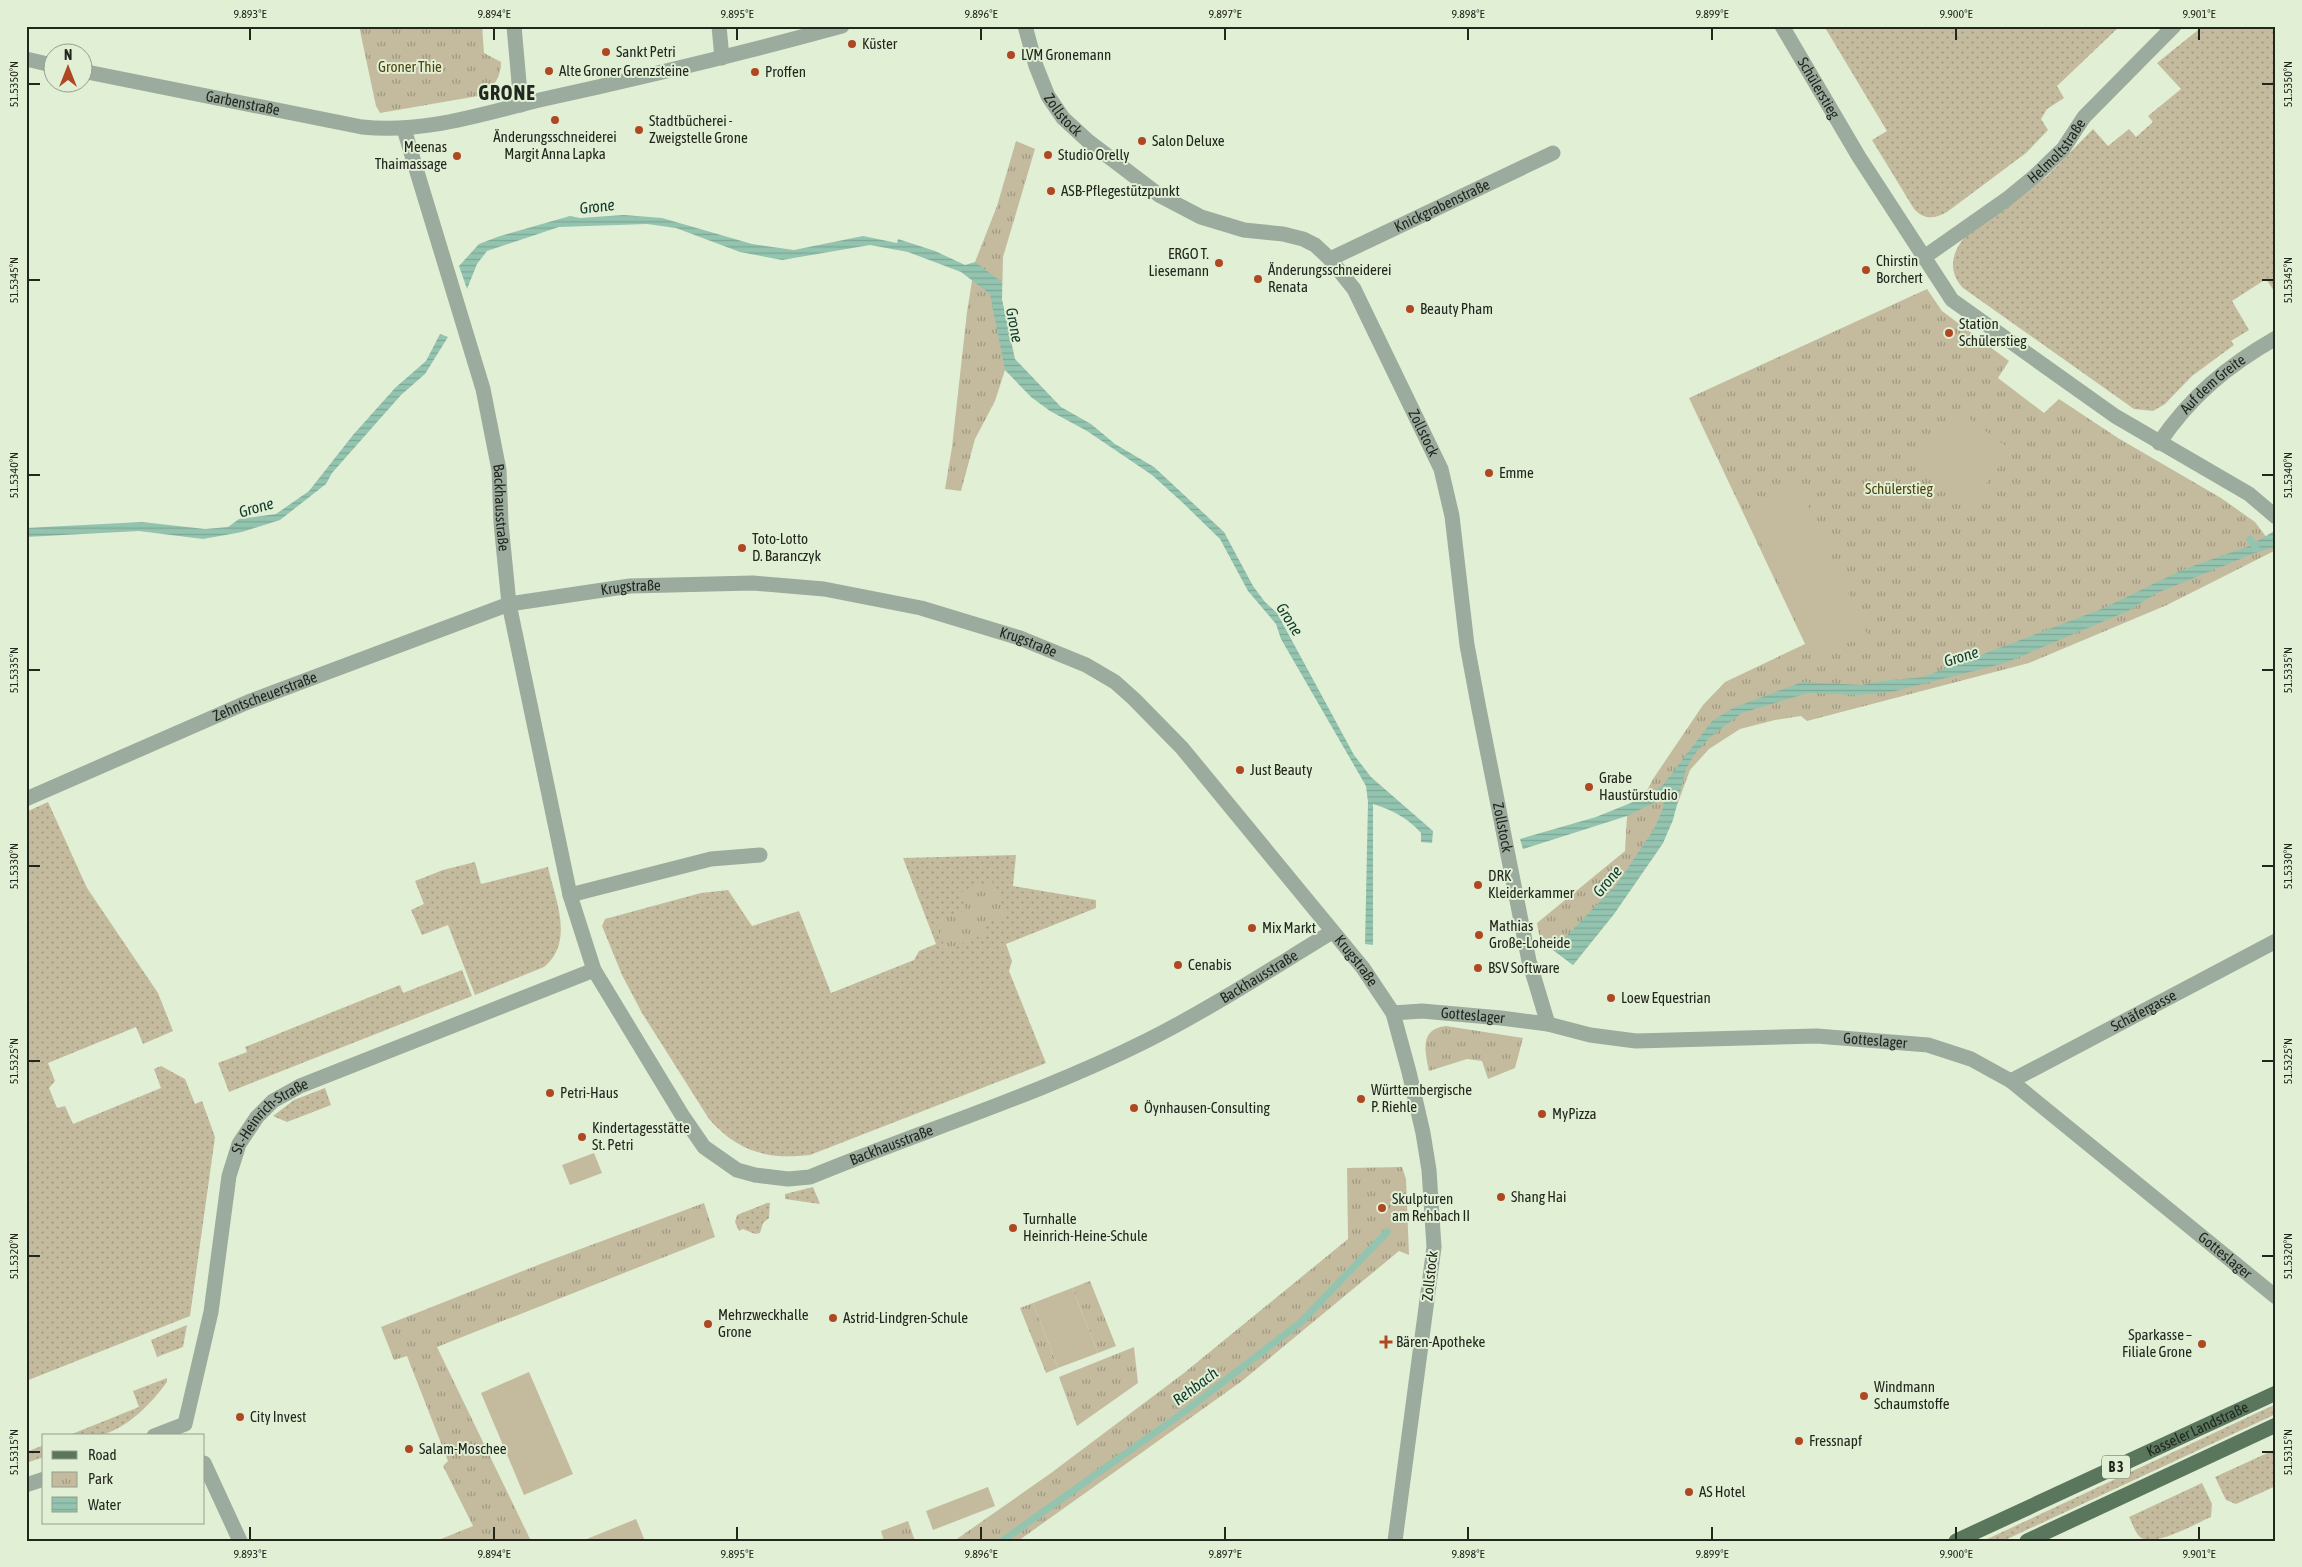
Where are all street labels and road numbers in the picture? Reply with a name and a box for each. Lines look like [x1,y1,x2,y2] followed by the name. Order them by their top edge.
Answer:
[1794,54,1844,122] street label: Schülerstieg
[204,87,282,118] street label: Garbenstraße
[1041,90,1086,140] street label: Zollstock
[2024,115,2089,187] street label: Helmoltstraße
[1391,175,1492,235] street label: Knickgrabenstraße
[2176,351,2248,417] street label: Auf dem Greite
[1405,406,1443,460] street label: Zollstock
[490,462,513,552] street label: Backhausstraße
[600,576,661,598] street label: Krugstraße
[998,623,1060,660] street label: Krugstraße
[210,668,319,724] street label: Zehntscheuerstraße
[1490,801,1516,854] street label: Zollstock
[1331,931,1382,989] street label: Krugstraße
[1217,946,1301,1006] street label: Backhausstraße
[2108,986,2179,1035] street label: Schäfergasse
[1440,1004,1506,1026] street label: Gotteslager
[1843,1029,1908,1051] street label: Gotteslager
[228,1075,310,1156] street label: St.-Heinrich-Straße
[847,1121,935,1168] street label: Backhausstraße
[2195,1228,2256,1282] street label: Gotteslager
[1418,1250,1441,1302] street label: Zollstock
[2144,1398,2251,1460] street label: Kasseler Landstraße
[2102,1455,2130,1478] road number: B 3

